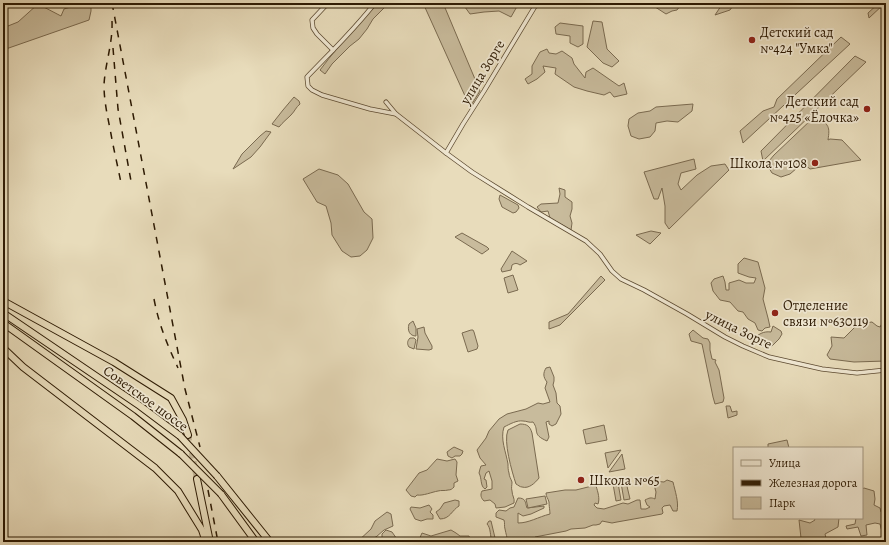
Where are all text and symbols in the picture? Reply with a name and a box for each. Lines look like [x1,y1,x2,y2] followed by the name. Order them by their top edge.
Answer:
[760,23,833,58] place label: Детский сад №424 "Умка"
[747,35,757,45] marker: Детский сад №424 "Умка"
[455,36,509,109] street label: улица Зорге
[769,92,859,127] place label: Детский сад №425 «Ёлочка»
[862,104,872,114] marker: Детский сад №425 «Ёлочка»
[730,154,807,173] place label: Школа №108
[810,158,820,168] marker: Школа №108
[783,296,868,331] place label: Отделение связи №630119
[701,305,775,354] street label: улица Зорге
[770,308,780,318] marker: Отделение связи №630119
[99,361,192,436] street label: Советское шоссе
[733,447,863,519] legend
[769,455,801,471] text: Улица
[589,471,660,490] place label: Школа №65
[576,475,586,485] marker: Школа №65
[769,475,858,491] text: Железная дорога
[769,495,795,511] text: Парк

